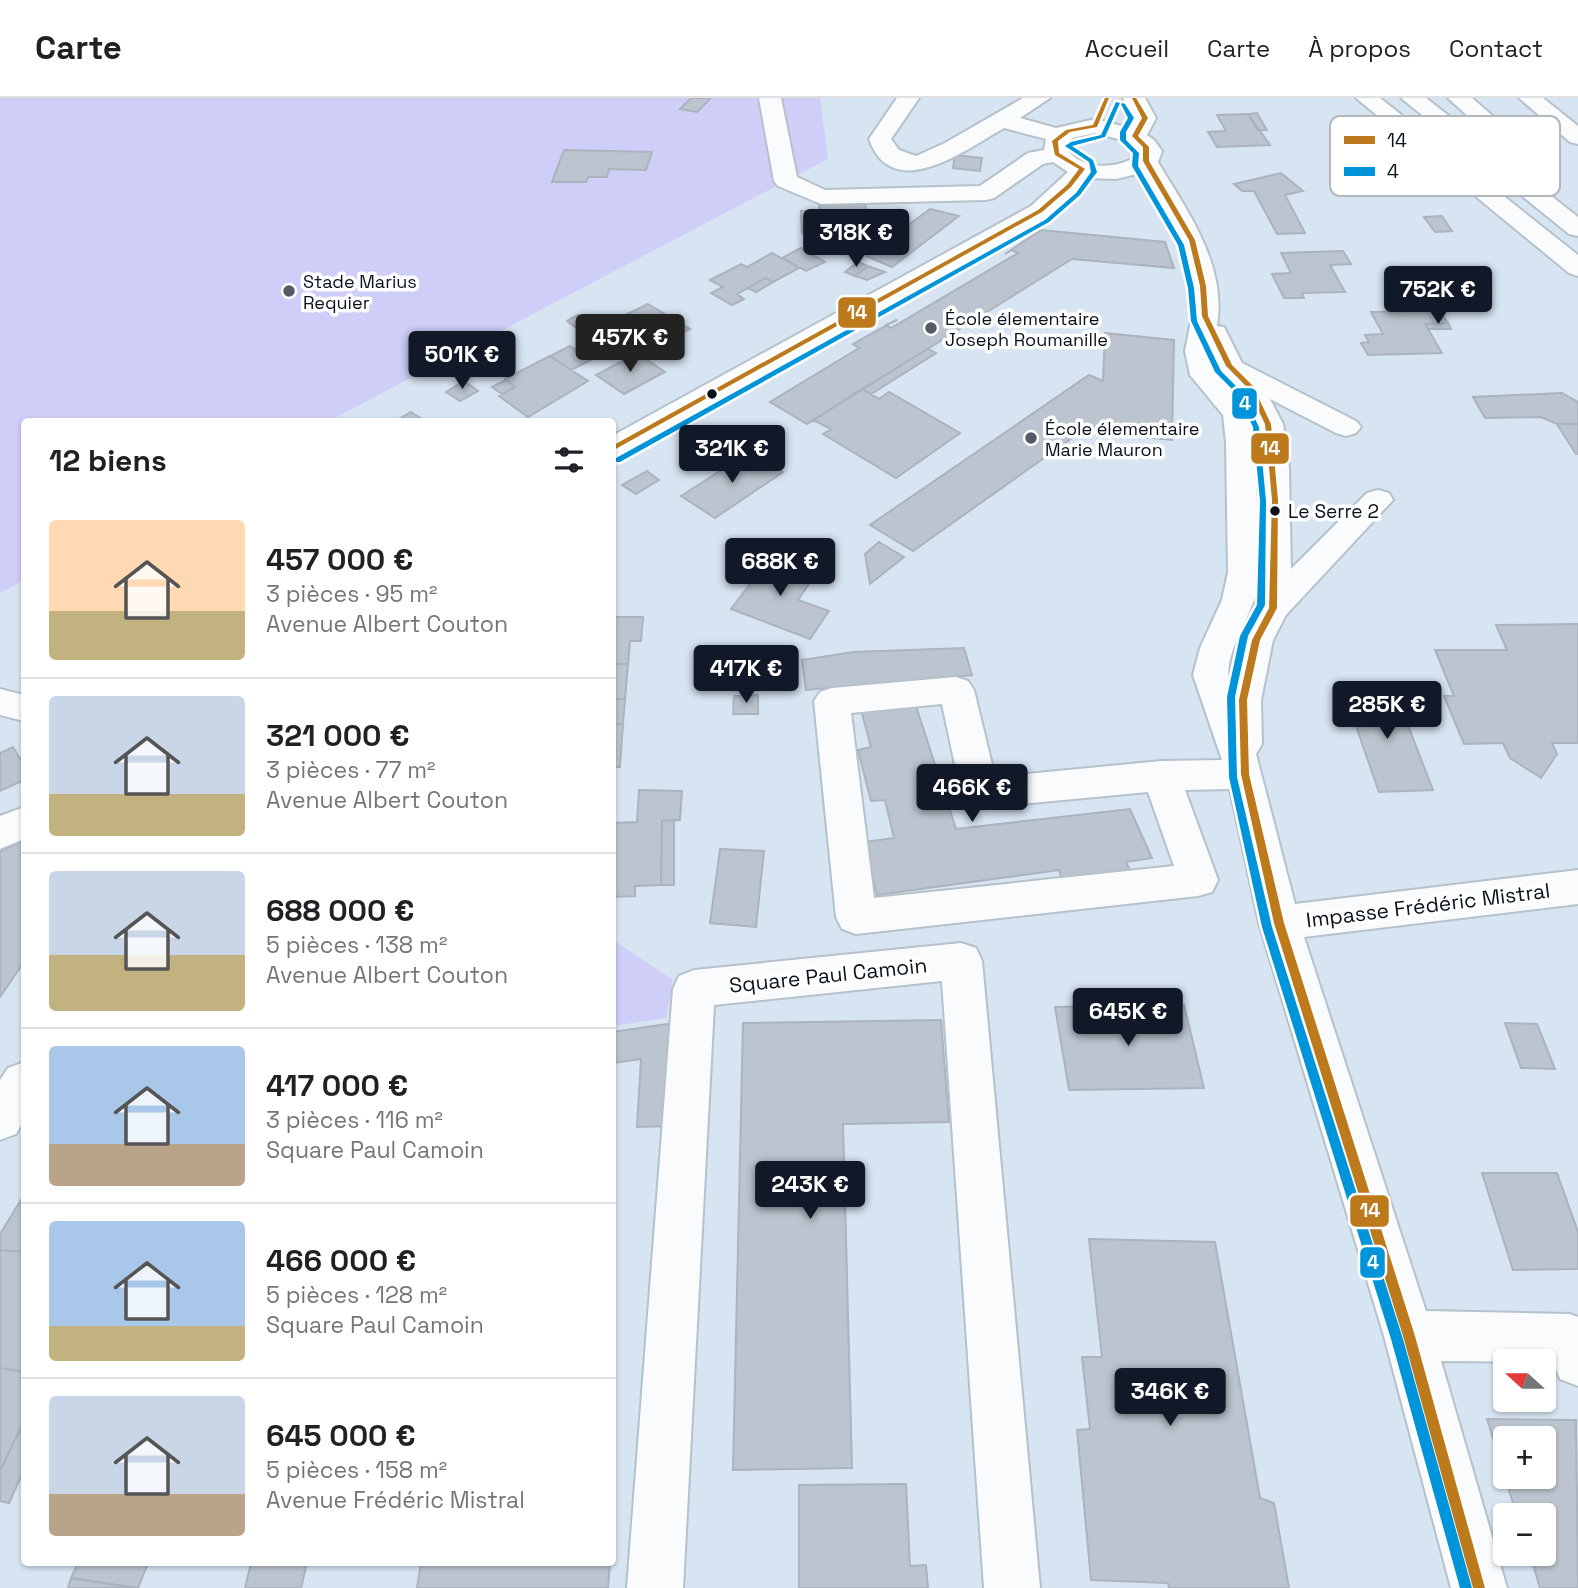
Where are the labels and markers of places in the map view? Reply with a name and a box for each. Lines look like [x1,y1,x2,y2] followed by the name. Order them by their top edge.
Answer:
[799,209,913,269] pin: 318K €
[1381,266,1495,326] pin: 752K €
[303,270,417,314] place label: Stade Marius Requier
[281,283,297,299] marker: Stade Marius Requier
[945,307,1108,351] place label: École élementaire Joseph Roumanille
[573,314,687,374] pin: 457K €
[923,320,939,336] marker: École élementaire Joseph Roumanille
[405,331,519,391] pin: 501K €
[705,387,719,401] unlabelled marker
[1045,417,1199,461] place label: École élementaire Marie Mauron
[675,426,789,485] pin: 321K €
[1023,430,1039,446] marker: École élementaire Marie Mauron
[1288,499,1379,524] place label: Le Serre 2
[1268,504,1282,518] marker: Le Serre 2
[723,538,837,598] pin: 688K €
[689,646,803,705] pin: 417K €
[1330,682,1444,741] pin: 285K €
[915,764,1029,824] pin: 466K €
[1071,988,1185,1048] pin: 645K €
[753,1162,867,1221] pin: 243K €
[1113,1368,1227,1428] pin: 346K €

